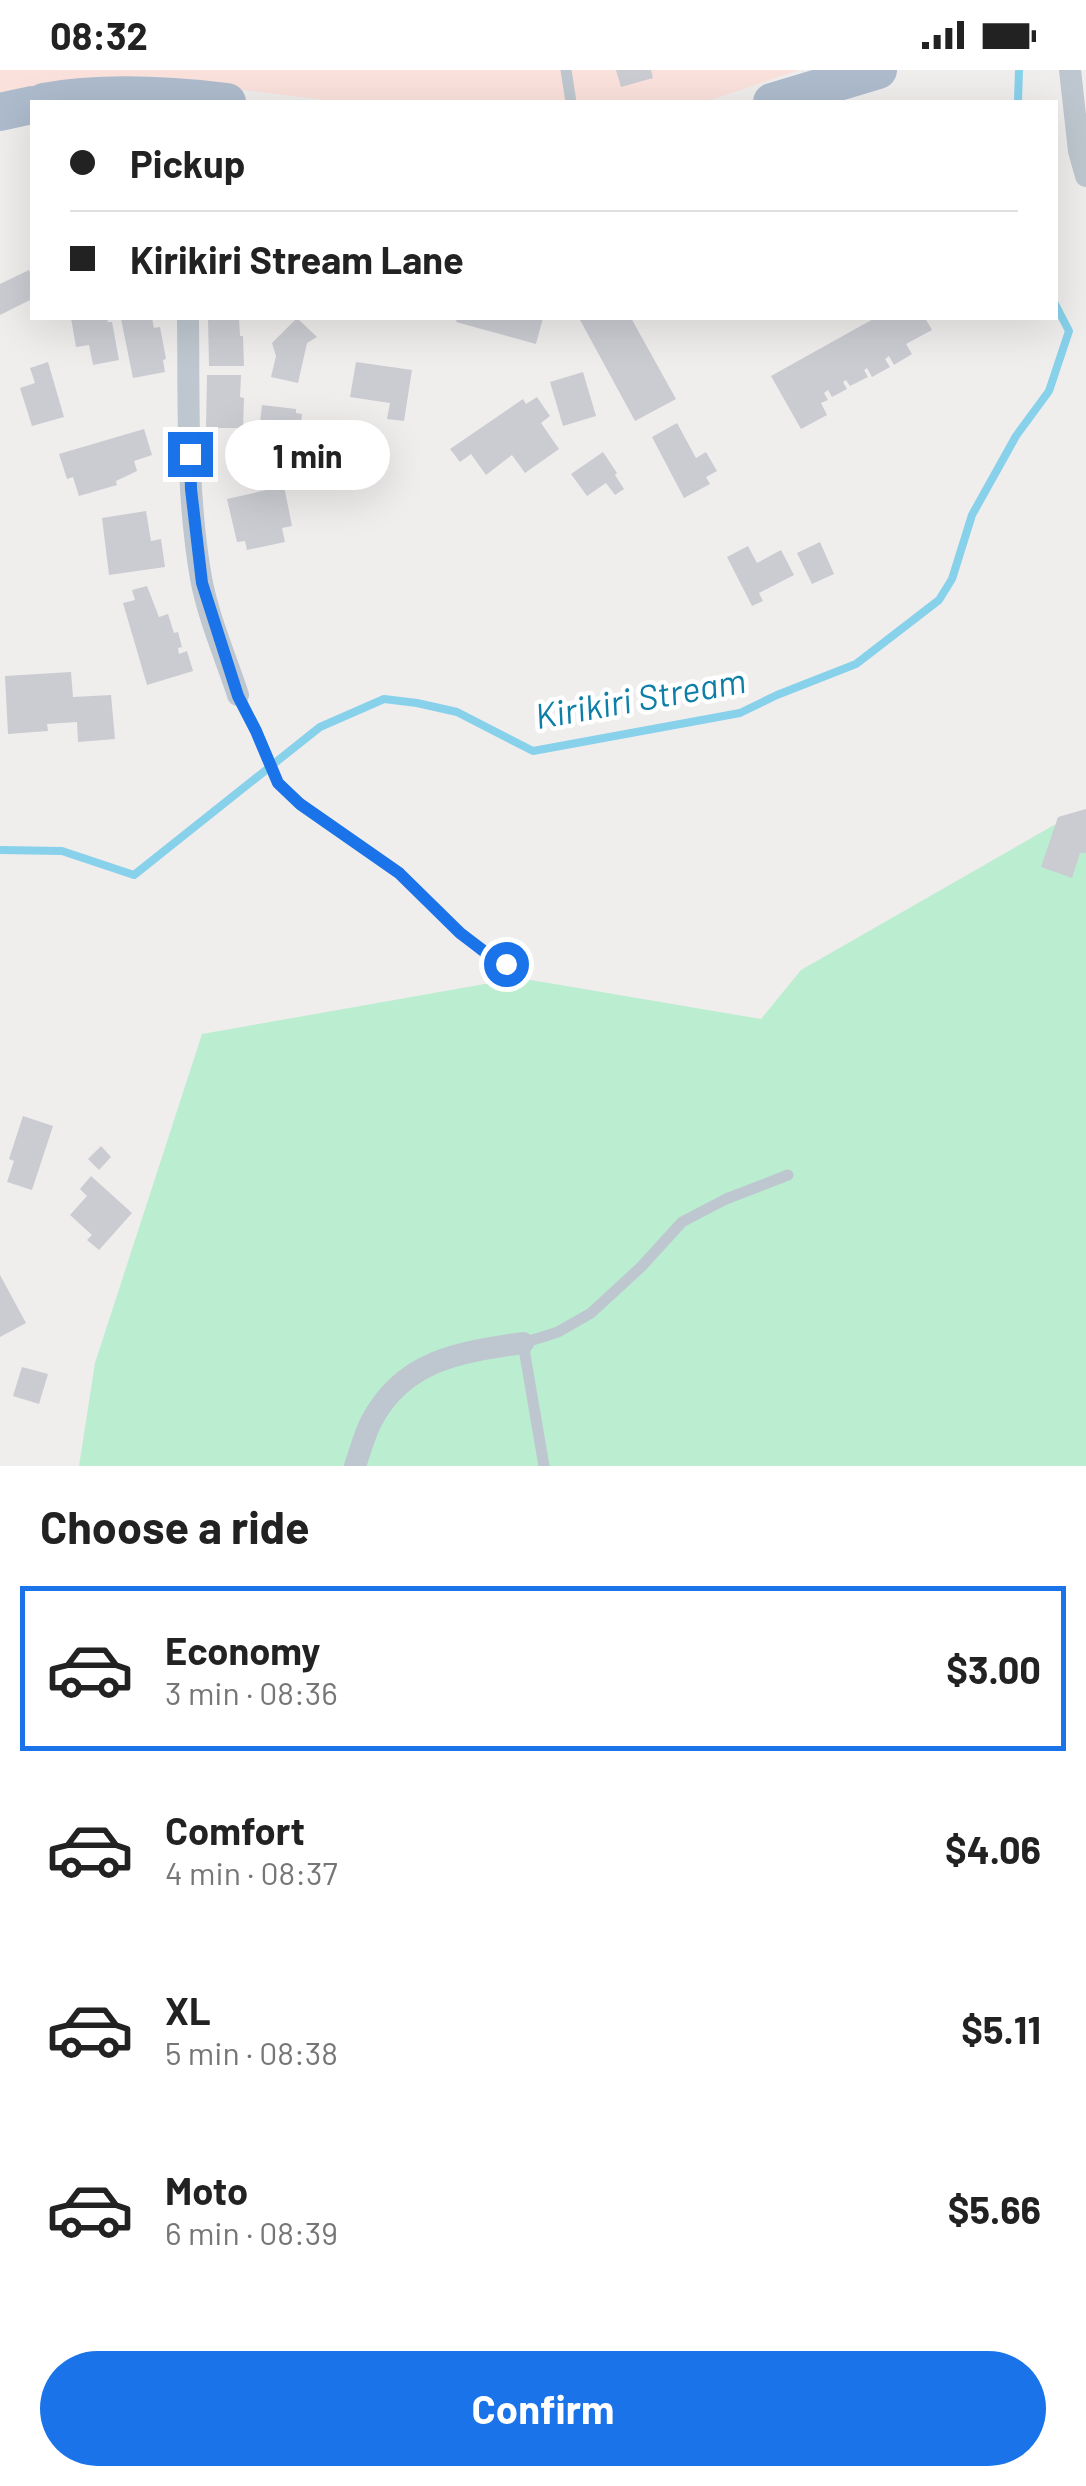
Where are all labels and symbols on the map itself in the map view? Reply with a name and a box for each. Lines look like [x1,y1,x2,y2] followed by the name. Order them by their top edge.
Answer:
[225,419,390,489] callout: 1 min
[168,432,213,477] route end
[531,658,749,736] water label: Kirikiri Stream
[484,942,529,987] route start

